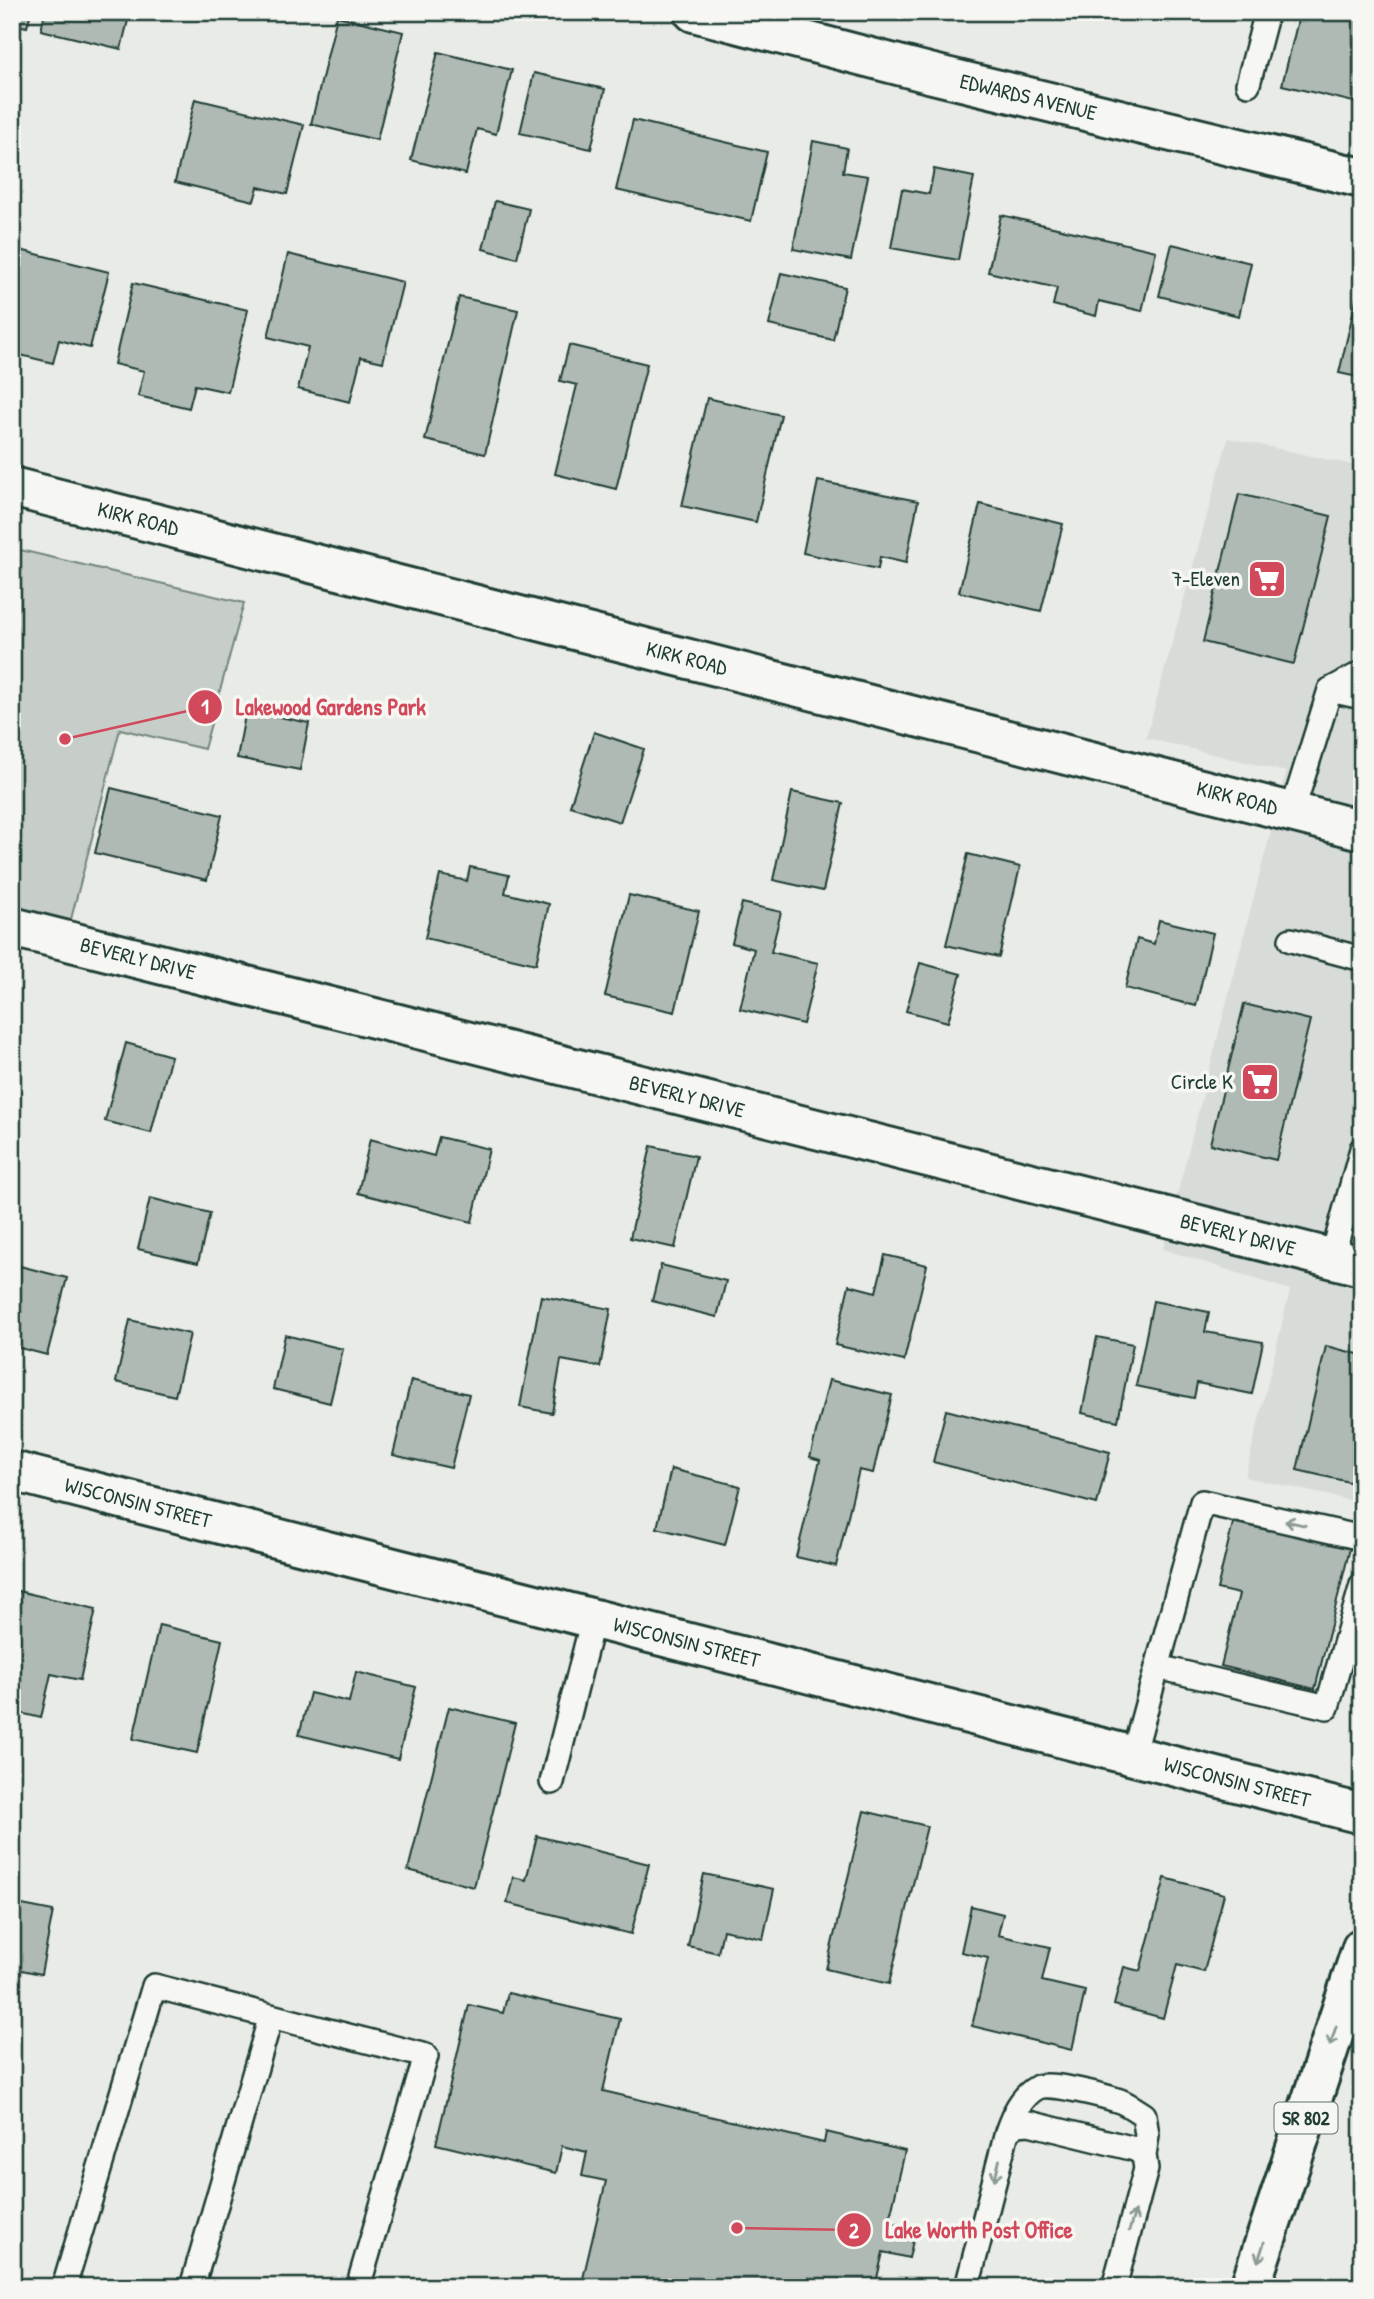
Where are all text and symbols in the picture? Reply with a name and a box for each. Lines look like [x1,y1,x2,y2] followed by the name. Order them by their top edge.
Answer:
[957,66,1100,127] street label: EDWARDS AVENUE
[94,494,182,543] street label: KIRK ROAD
[1246,558,1288,600] supermarket icon: 7-Eleven
[1172,564,1240,593] place label: 7-Eleven
[643,634,730,682] street label: KIRK ROAD
[187,685,440,729] callout: Lakewood Gardens Park
[236,691,426,722] text: Lakewood Gardens Park
[201,692,209,721] text: 1
[1194,774,1281,822] street label: KIRK ROAD
[77,930,199,987] street label: BEVERLY DRIVE
[1239,1061,1281,1103] supermarket icon: Circle K
[1171,1067,1233,1096] place label: Circle K
[626,1068,748,1124] street label: BEVERLY DRIVE
[1177,1206,1299,1263] street label: BEVERLY DRIVE
[62,1470,215,1535] street label: WISCONSIN STREET
[1284,1515,1307,1529] one-way arrow
[610,1609,764,1675] street label: WISCONSIN STREET
[1161,1749,1315,1815] street label: WISCONSIN STREET
[1325,2025,1338,2047] one-way arrow
[1274,2102,1338,2134] road number: SR 802
[990,2158,1003,2180] one-way arrow
[837,2208,1087,2252] callout: Lake Worth Post Office
[1126,2210,1139,2233] one-way arrow
[885,2214,1073,2245] text: Lake Worth Post Office
[849,2216,859,2245] text: 2
[1254,2241,1266,2263] one-way arrow

